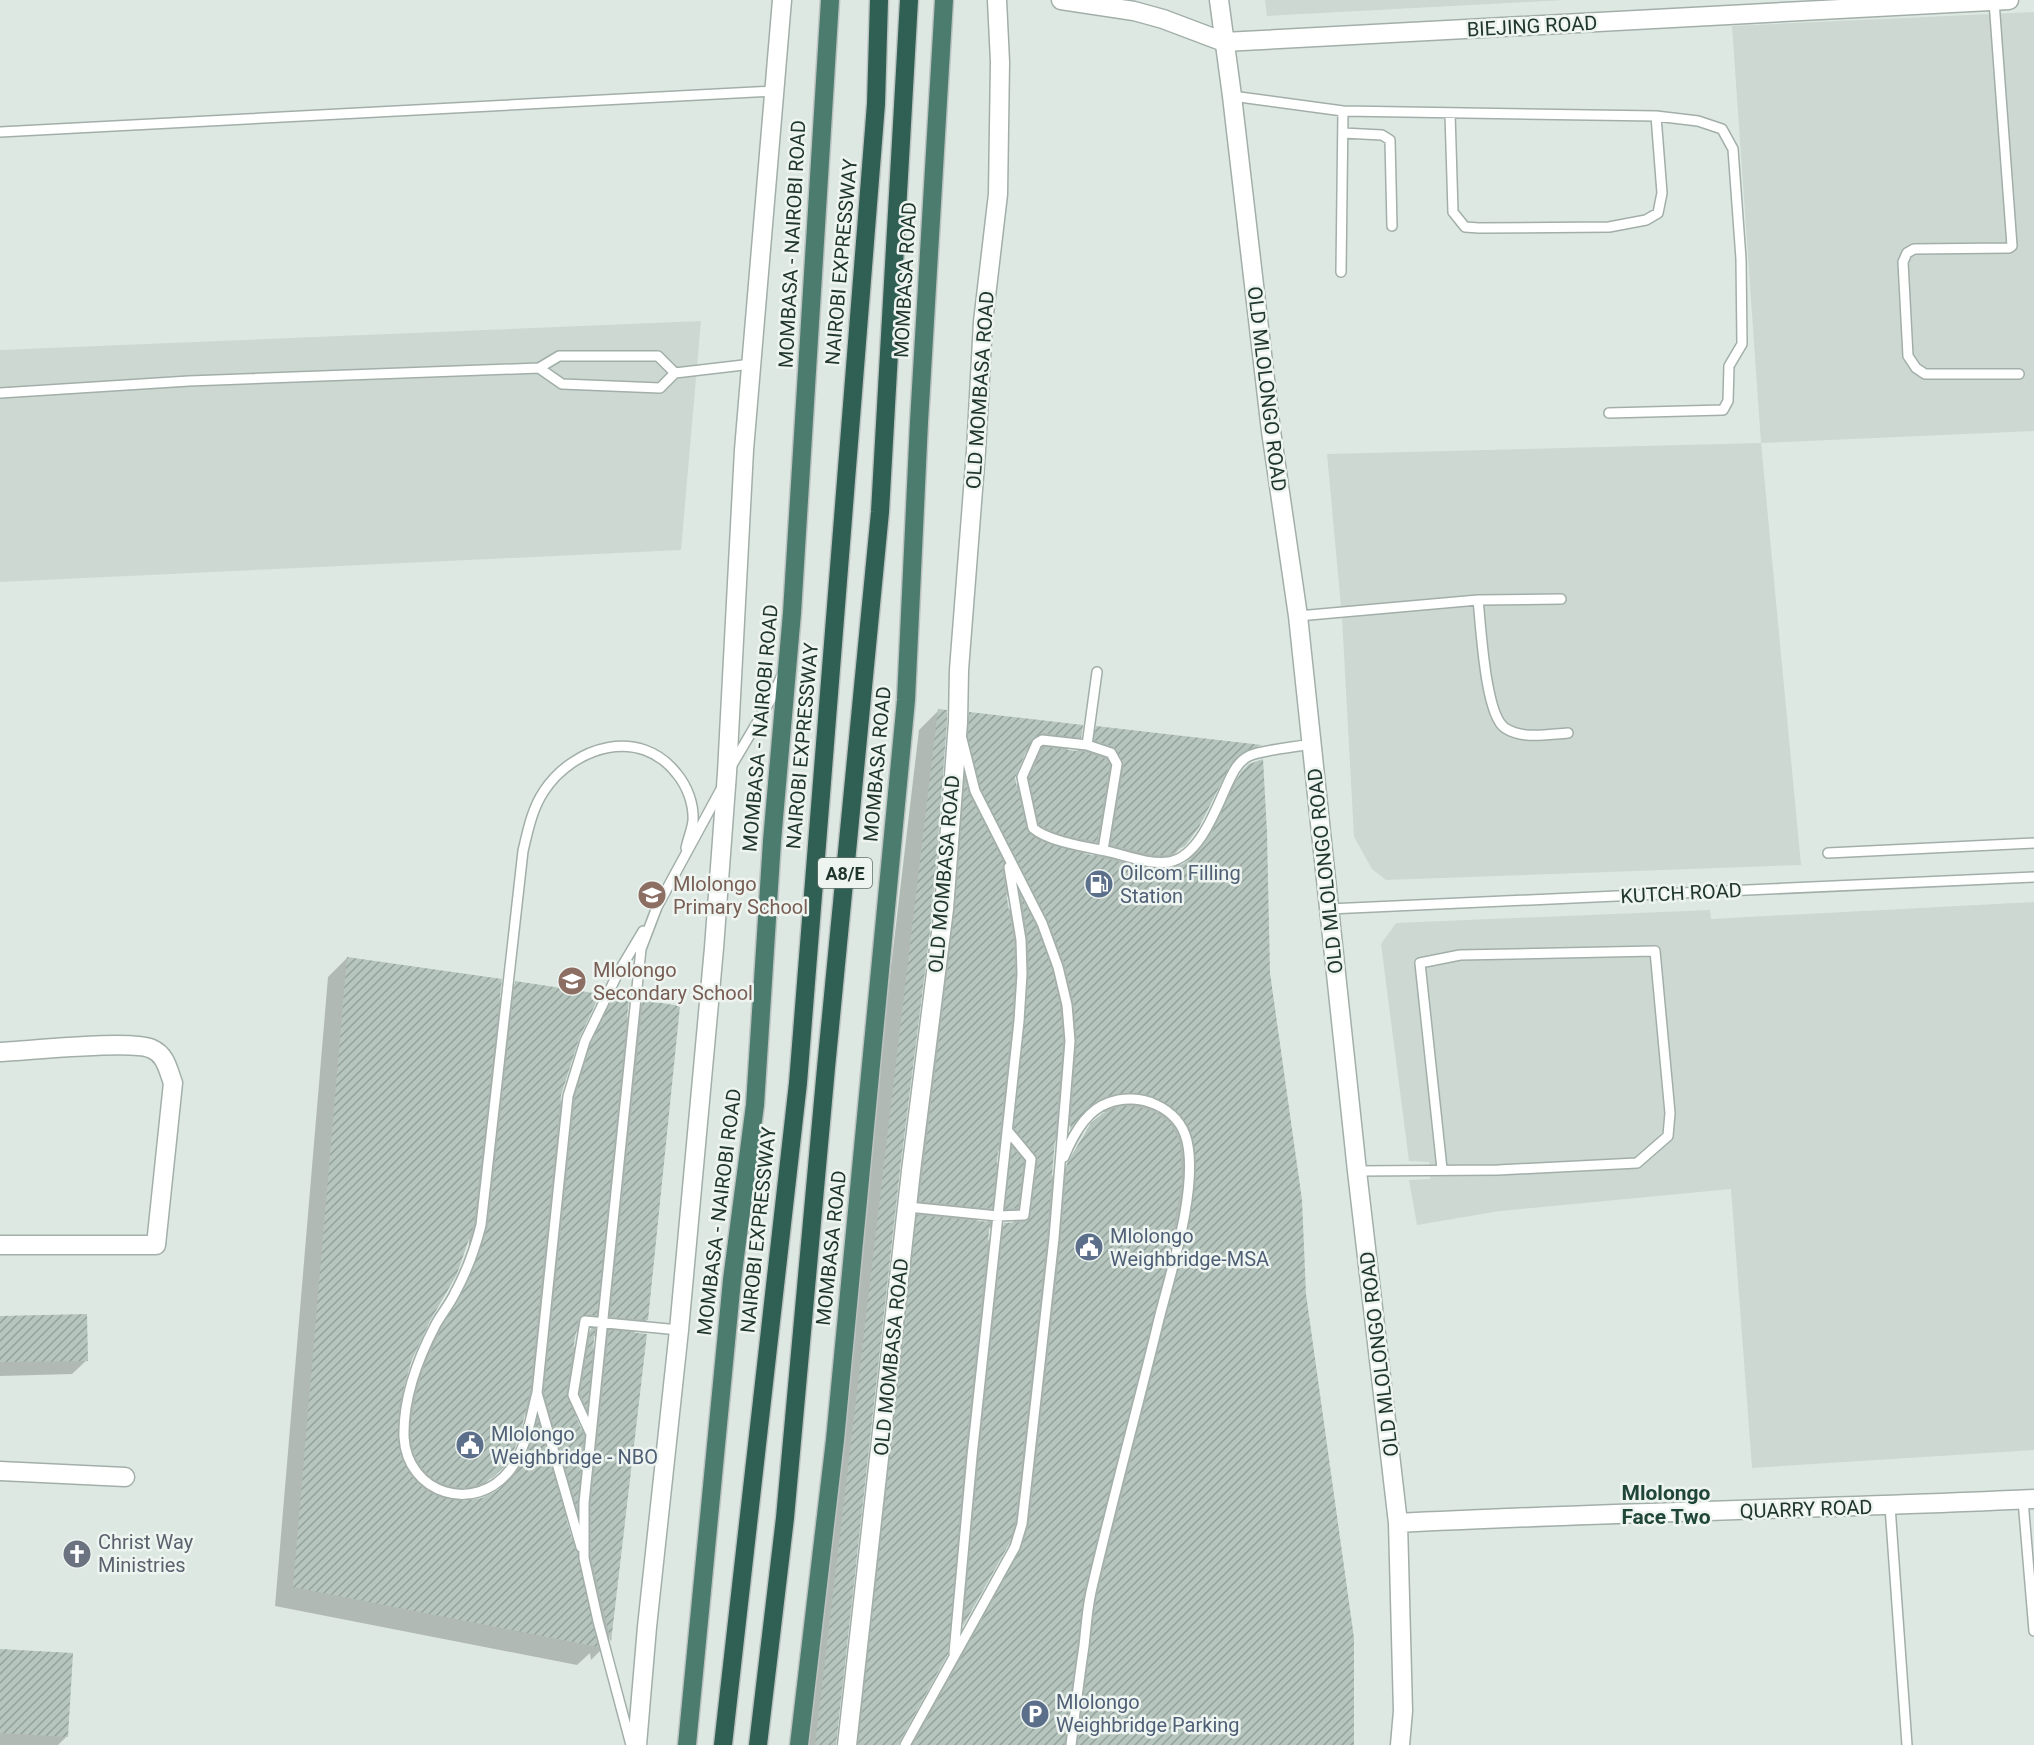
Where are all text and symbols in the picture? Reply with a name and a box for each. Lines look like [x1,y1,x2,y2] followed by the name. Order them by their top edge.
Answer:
[1466,11,1598,41] street label: BIEJING ROAD
[774,119,810,369] street label: MOMBASA - NAIROBI ROAD
[820,158,862,366] street label: NAIROBI EXPRESSWAY
[889,201,921,359] street label: MOMBASA ROAD
[1243,285,1291,493] street label: OLD MLOLONGO ROAD
[961,290,999,490] street label: OLD MOMBASA ROAD
[737,603,783,853] street label: MOMBASA - NAIROBI ROAD
[781,642,823,850] street label: NAIROBI EXPRESSWAY
[858,685,896,843] street label: MOMBASA ROAD
[1302,767,1348,975] street label: OLD MLOLONGO ROAD
[923,774,965,974] street label: OLD MOMBASA ROAD
[818,858,872,888] road number: A8/E
[1120,861,1241,908] place label: Oilcom Filling Station
[1083,868,1115,900] fuel station icon: Oilcom Filling Station
[673,872,808,919] place label: Mlolongo Primary School
[1620,878,1742,908] street label: KUTCH ROAD
[636,879,668,911] school or university icon: Mlolongo Primary School
[593,958,753,1005] place label: Mlolongo Secondary School
[556,965,588,997] school or university icon: Mlolongo Secondary School
[692,1087,746,1337] street label: MOMBASA - NAIROBI ROAD
[735,1126,781,1334] street label: NAIROBI EXPRESSWAY
[811,1169,851,1327] street label: MOMBASA ROAD
[1110,1224,1269,1271] place label: Mlolongo Weighbridge-MSA
[1073,1231,1105,1263] public building icon: Mlolongo Weighbridge-MSA
[1355,1250,1403,1458] street label: OLD MLOLONGO ROAD
[869,1257,913,1457] street label: OLD MOMBASA ROAD
[491,1422,658,1469] place label: Mlolongo Weighbridge - NBO
[454,1429,486,1461] public building icon: Mlolongo Weighbridge - NBO
[1621,1481,1711,1529] district label: Mlolongo Face Two
[1739,1495,1873,1523] street label: QUARRY ROAD
[98,1530,194,1577] place label: Christ Way Ministries
[61,1538,93,1570] church icon: Christ Way Ministries
[1056,1690,1240,1737] place label: Mlolongo Weighbridge Parking
[1019,1698,1051,1730] parking icon: Mlolongo Weighbridge Parking

